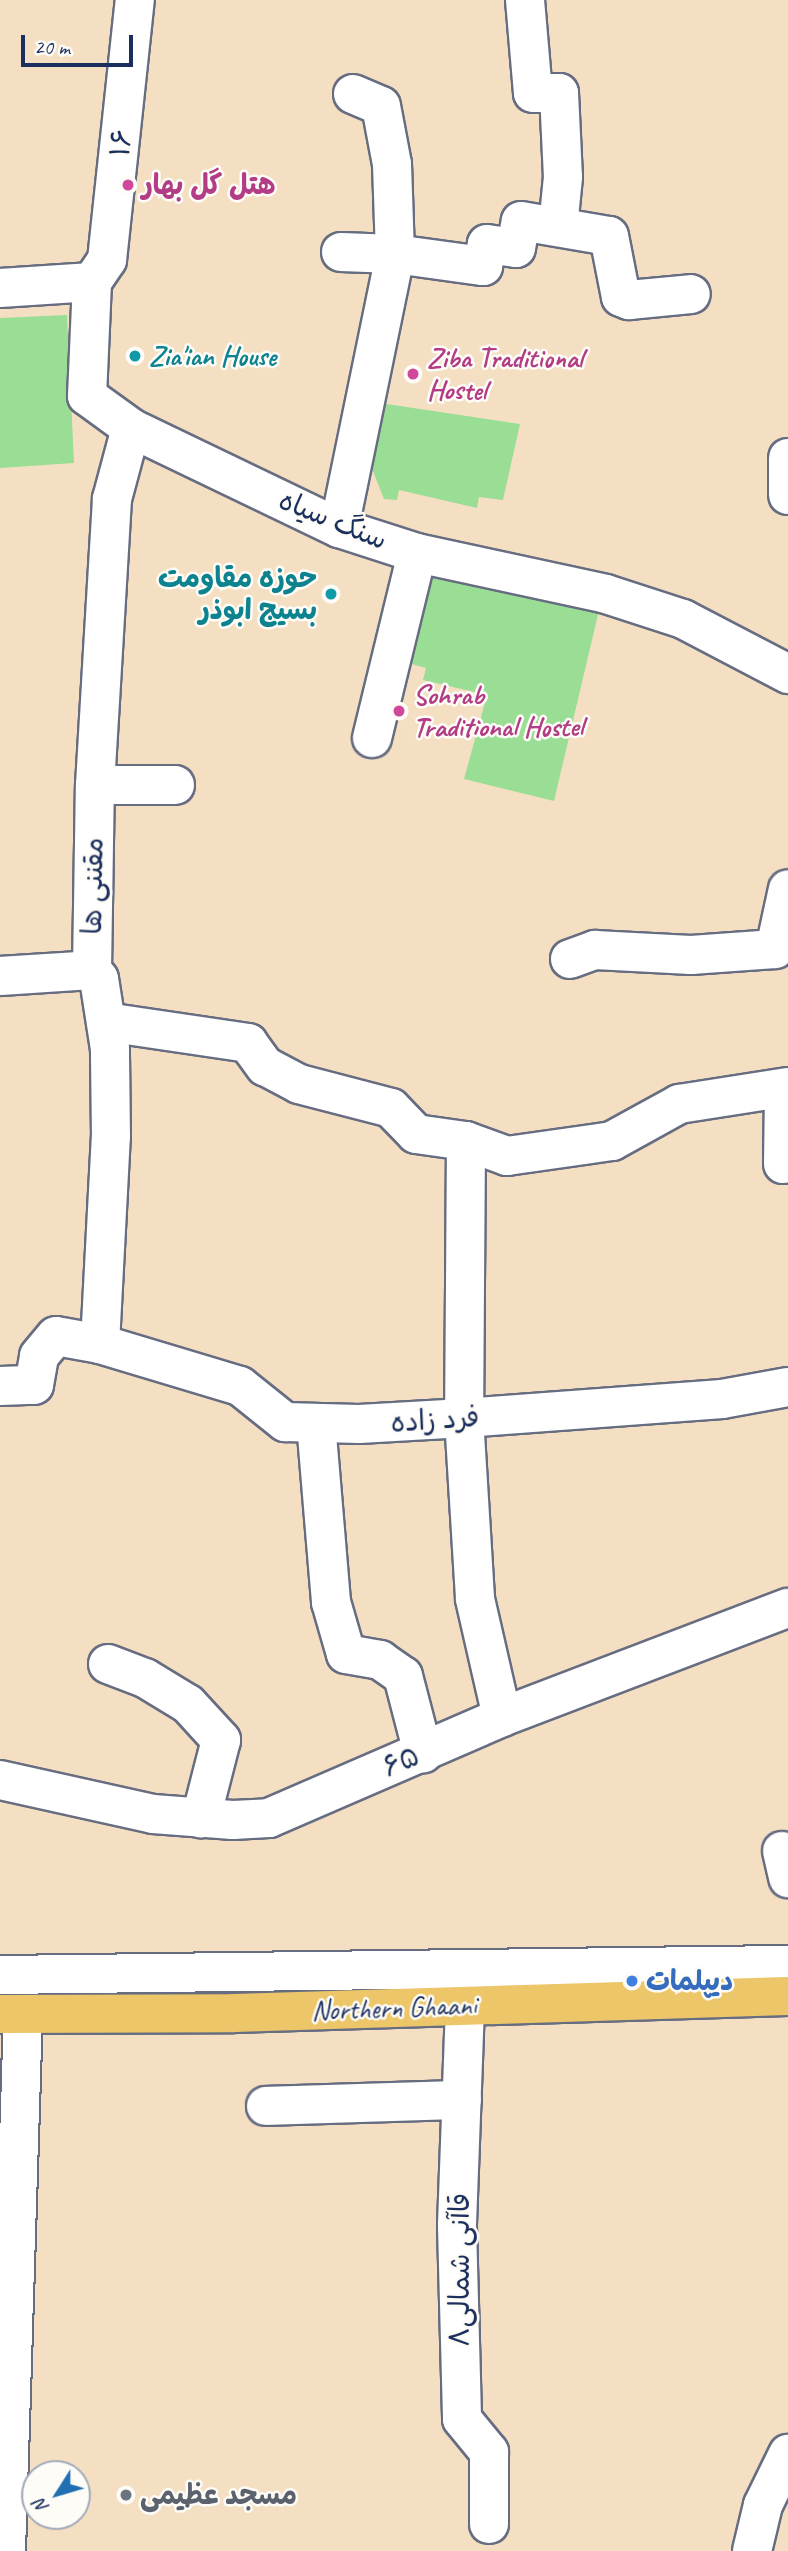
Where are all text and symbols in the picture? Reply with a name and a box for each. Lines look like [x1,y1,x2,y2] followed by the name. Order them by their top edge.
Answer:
[24,21,136,65] scale bar
[34,34,70,60] text: 20 m
[103,128,139,158] street label: ۱۶
[142,168,276,202] place label: هتل گل بهار
[120,177,136,193] marker: هتل گل بهار
[149,339,276,373] place label: Zia'ian House
[427,341,582,407] place label: Ziba Traditional Hostel
[127,348,143,364] marker: Zia'ian House
[405,366,421,382] marker: Ziba Traditional Hostel
[274,483,392,557] street label: سنگ سیاه
[158,561,317,627] place label: حوزه مقاومت بسیج ابوذر
[323,586,339,602] marker: حوزه مقاومت بسیج ابوذر
[413,678,583,744] place label: Sohrab Traditional Hostel
[391,703,407,719] marker: Sohrab Traditional Hostel
[75,837,111,935] street label: مقننی ها
[389,1400,481,1440] street label: فرد زاده
[378,1739,424,1785] street label: ۶۵
[646,1964,733,1998] place label: دیپلمات
[624,1973,640,1989] marker: دیپلمات
[311,1988,477,2028] street label: Northern Ghaani
[443,2193,477,2347] street label: قاآنی شمالی۸
[21,2460,91,2530] north arrow
[140,2478,297,2512] place label: مسجد عظیمی
[118,2487,134,2503] marker: مسجد عظیمی
[28,2495,54,2518] text: N

